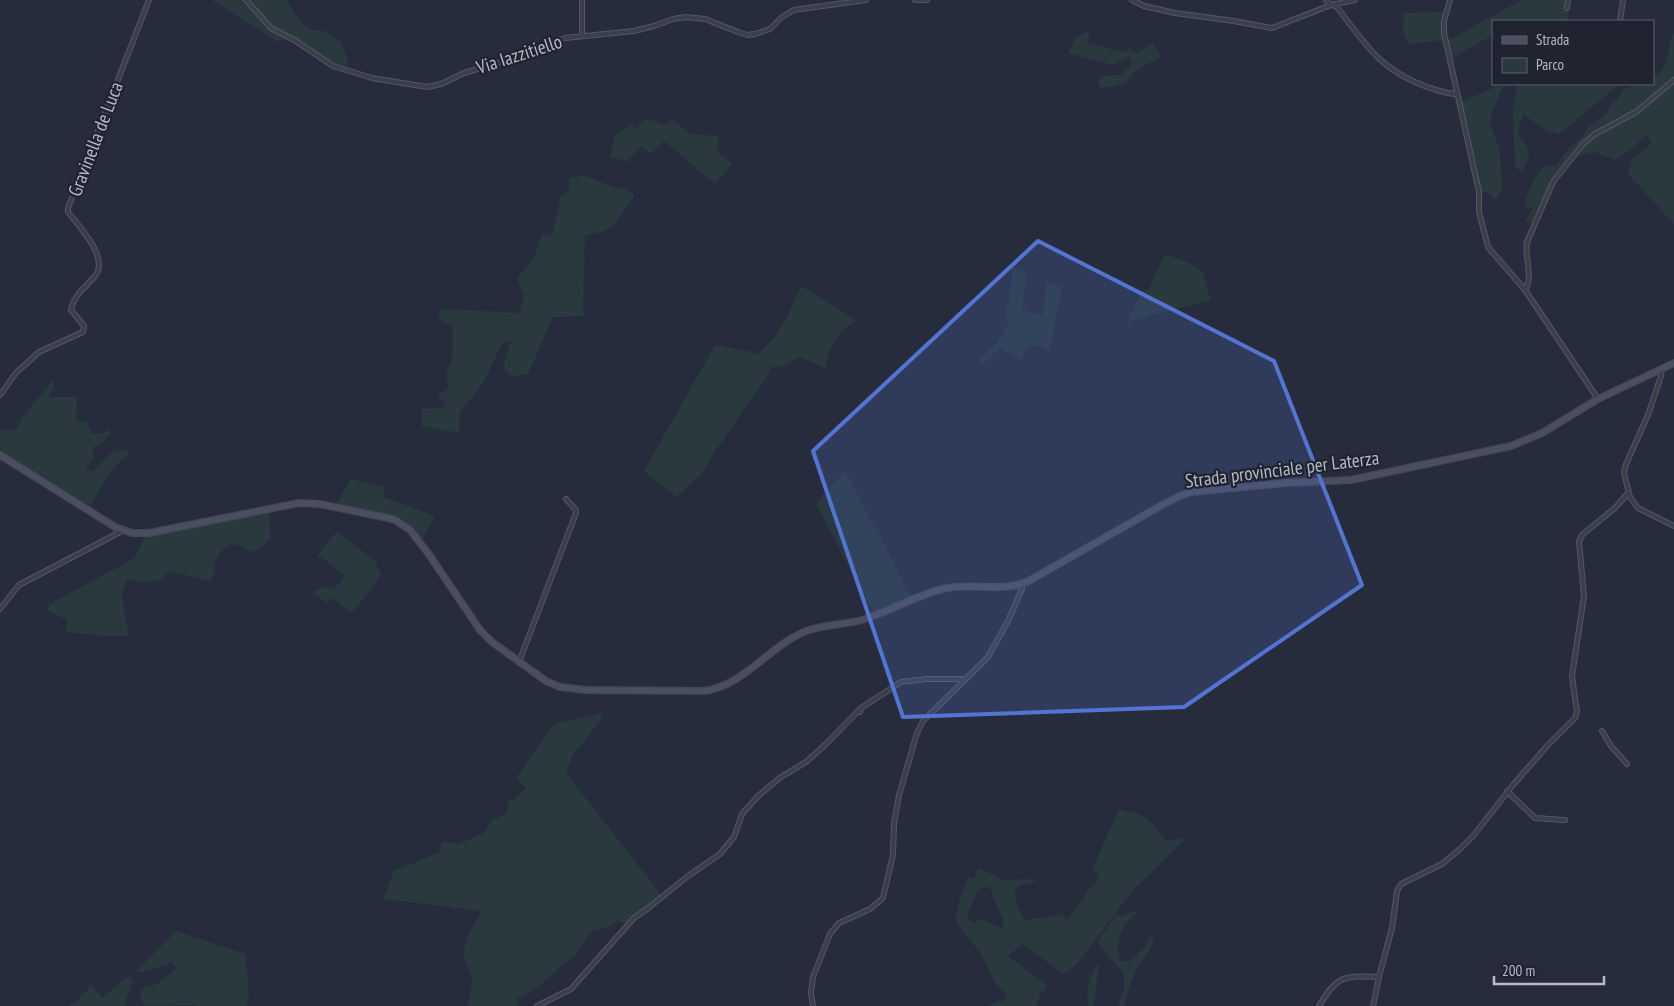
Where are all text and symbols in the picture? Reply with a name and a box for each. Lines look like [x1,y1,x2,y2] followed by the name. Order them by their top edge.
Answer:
[1492,20,1654,85] legend
[472,29,565,79] street label: Via Iazzitiello
[1536,30,1569,49] text: Strada
[1536,55,1564,74] text: Parco
[62,78,128,200] street label: Gravinella de Luca
[1184,445,1380,493] street label: Strada provinciale per Laterza
[1494,954,1604,986] scale bar
[1502,961,1535,980] text: 200 m

